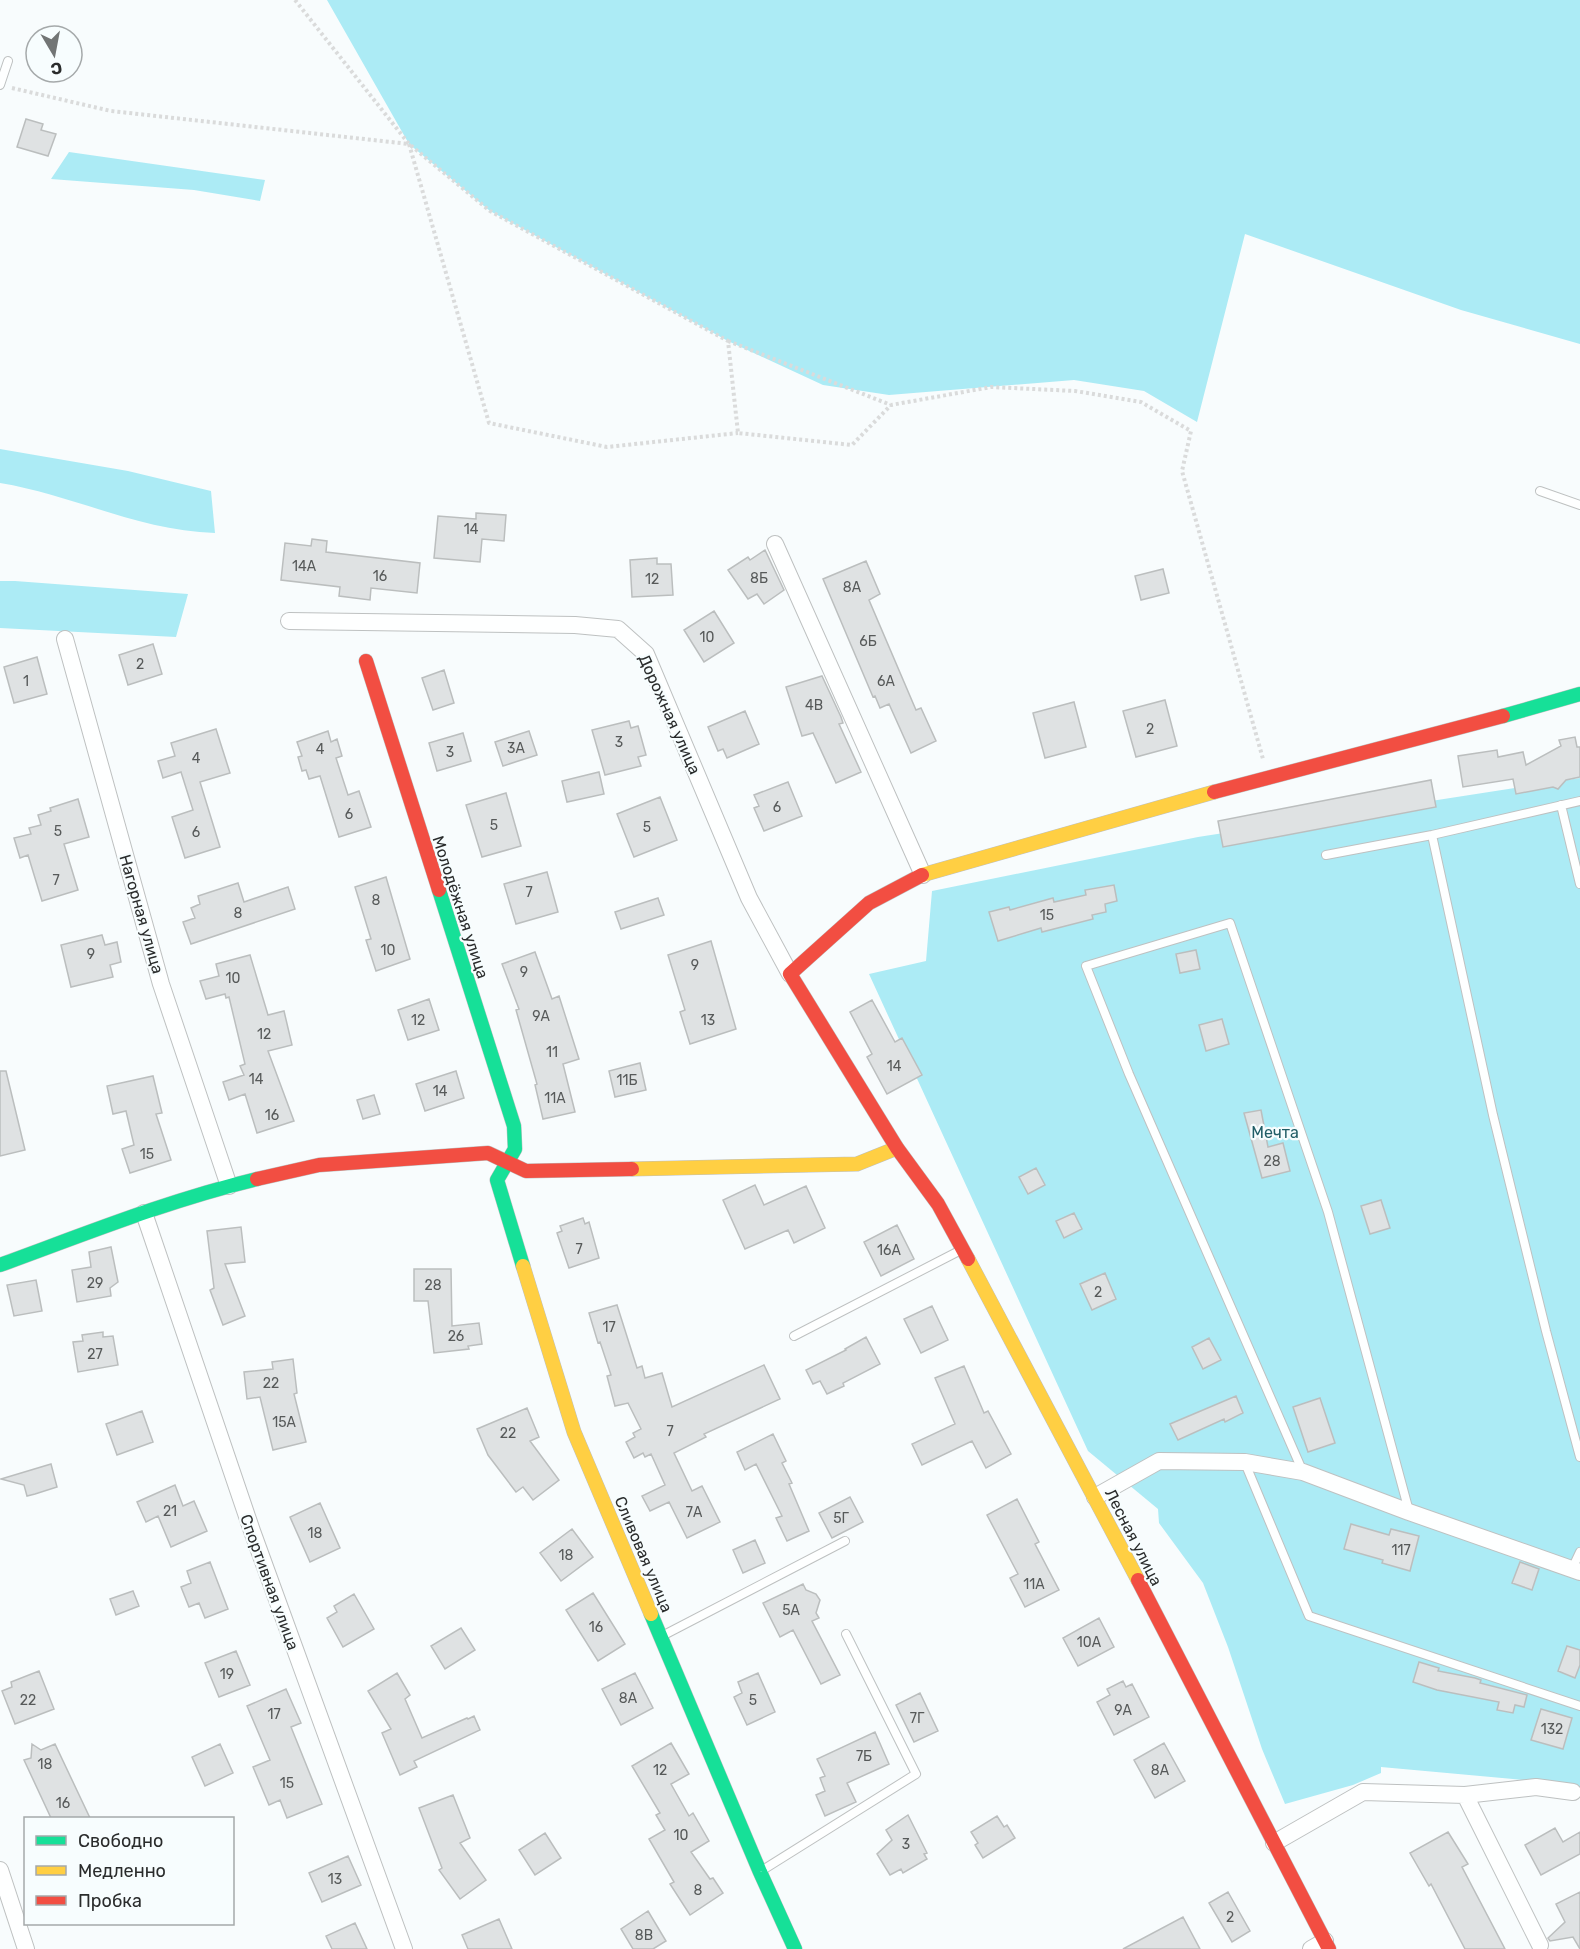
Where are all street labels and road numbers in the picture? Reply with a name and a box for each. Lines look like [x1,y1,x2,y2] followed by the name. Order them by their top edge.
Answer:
[635,651,705,777] street label: Дорожная улица
[429,833,493,981] street label: Молодёжная улица
[115,852,168,976] street label: Нагорная улица
[1101,1486,1166,1589] street label: Лесная улица
[611,1493,677,1615] street label: Сливовая улица
[236,1512,303,1653] street label: Спортивная улица

